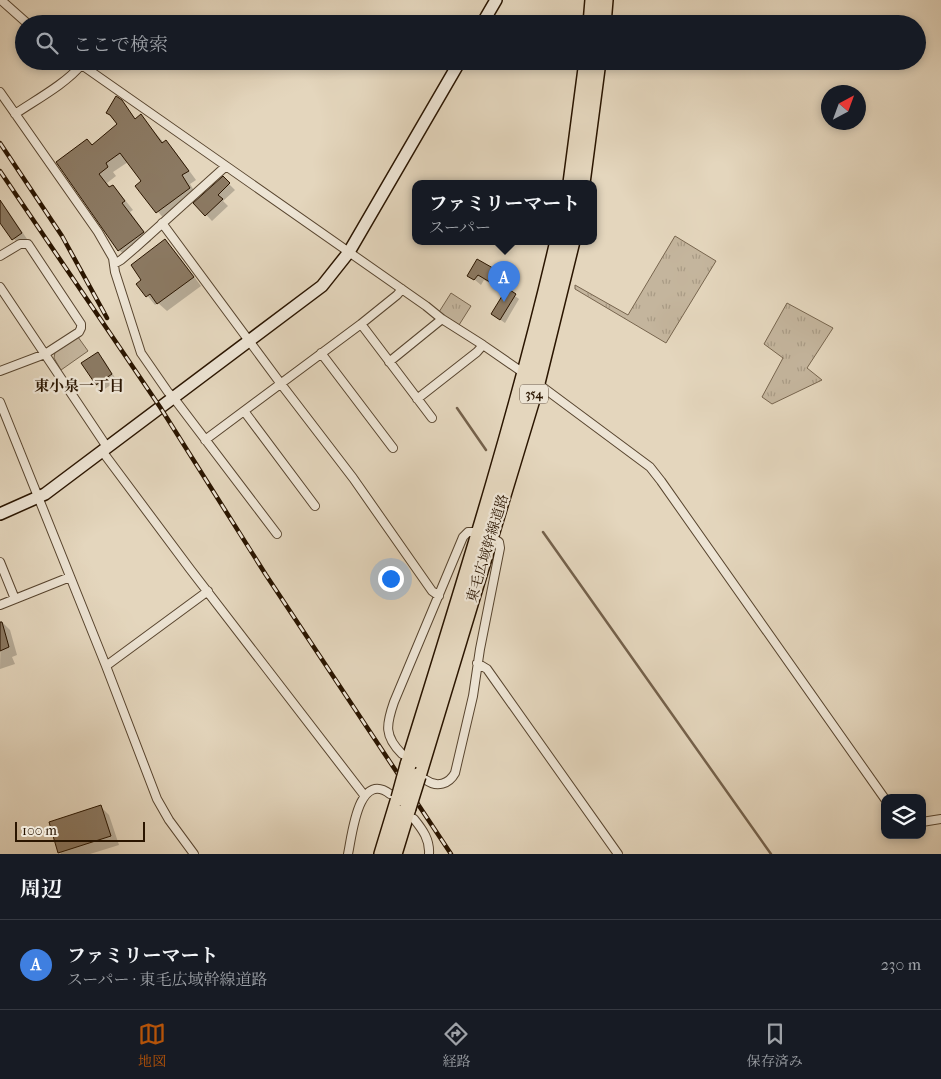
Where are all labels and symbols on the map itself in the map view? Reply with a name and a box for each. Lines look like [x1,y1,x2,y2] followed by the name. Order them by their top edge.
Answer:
[821,85,866,130] north arrow
[488,261,520,302] pin: A
[34,377,124,395] district label: 東小泉一丁目
[520,384,548,404] road number: 354
[463,492,512,604] street label: 東毛広域幹線道路
[378,566,404,592] your location
[15,819,145,842] scale bar

